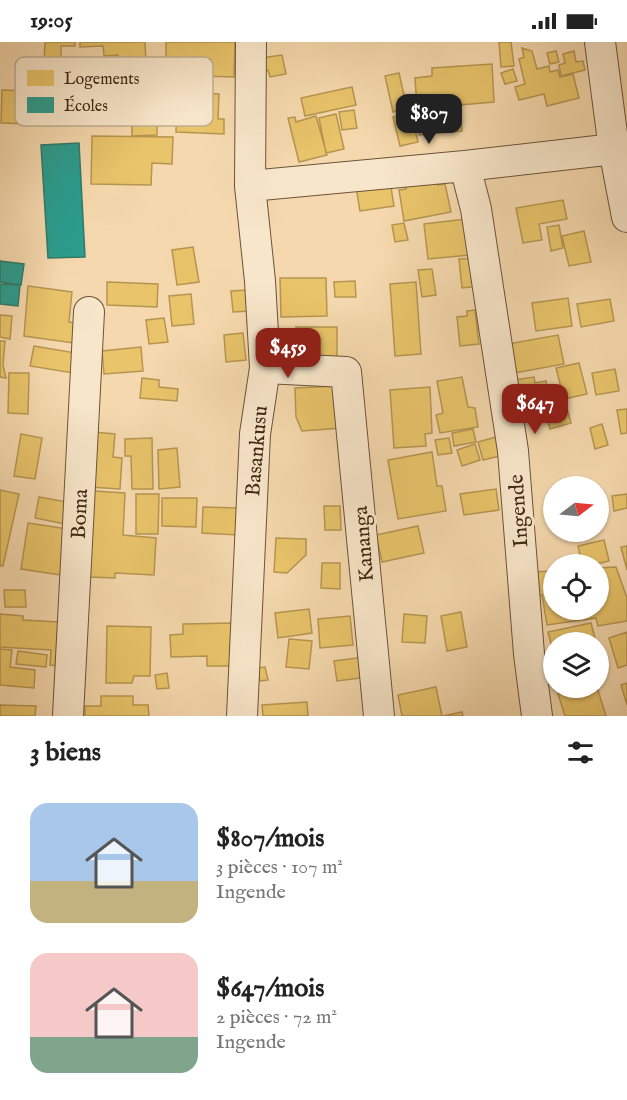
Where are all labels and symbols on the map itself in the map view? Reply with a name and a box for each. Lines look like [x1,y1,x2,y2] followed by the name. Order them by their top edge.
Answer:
[15,57,213,126] legend
[64,70,140,90] text: Logements
[393,94,465,145] pin: $807
[64,95,108,117] text: Écoles
[252,328,324,379] pin: $459
[499,384,571,435] pin: $647
[240,405,275,498] street label: Basankusu
[503,473,536,548] street label: Ingende
[543,476,609,542] north arrow
[66,487,95,540] street label: Boma
[348,504,381,583] street label: Kananga

